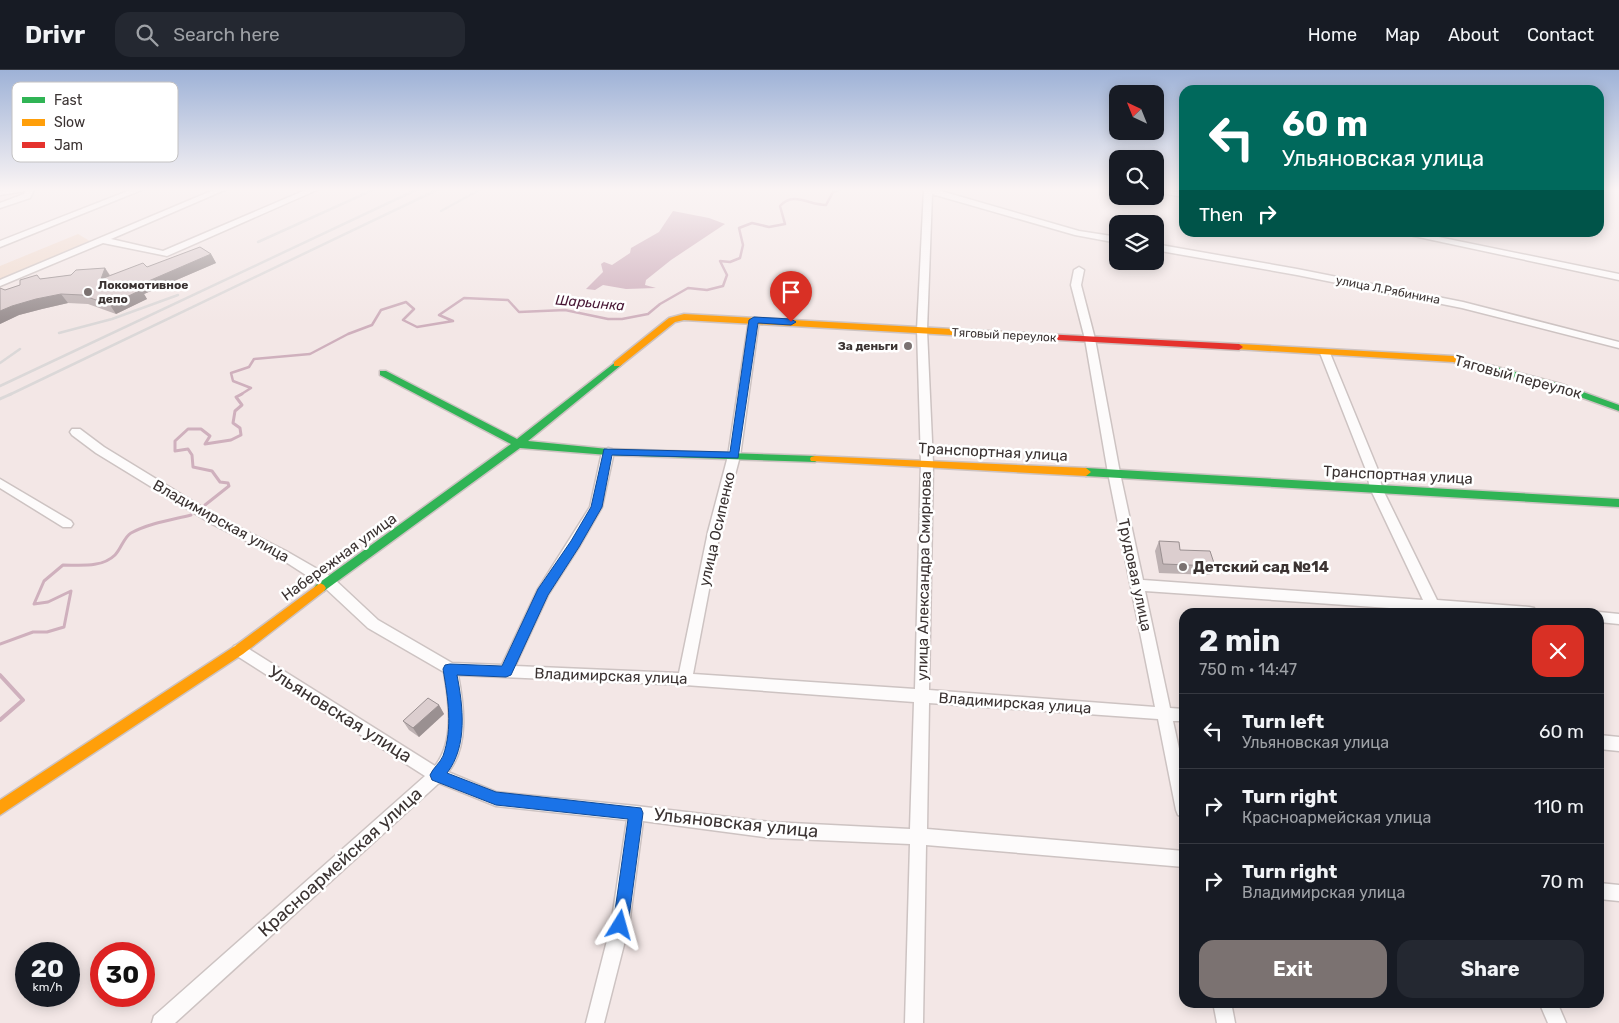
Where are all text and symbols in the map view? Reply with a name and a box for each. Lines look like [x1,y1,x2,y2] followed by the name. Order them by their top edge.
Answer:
[115,12,465,57] search box
[25,21,85,49] text: Drivr
[133,21,161,49] icon: search
[173,23,280,46] text: Search here
[1308,24,1357,46] text: Home
[1385,24,1420,46] text: Map
[1448,24,1499,46] text: About
[1527,24,1594,46] text: Contact
[12,82,178,162] legend
[1109,85,1164,140] north arrow
[1109,85,1164,270] map controls
[54,92,83,109] text: Fast
[1282,103,1368,145] text: 60 m
[1199,105,1264,170] icon: left
[54,114,85,131] text: Slow
[54,137,83,154] text: Jam
[1282,145,1484,172] text: Ульяновская улица
[1109,150,1164,205] button: search
[1253,200,1281,228] icon: right
[1199,203,1243,226] text: Then
[1109,215,1164,270] button: layers
[770,271,812,322] pin
[1335,273,1441,307] street label: улица Л.Рябинина
[98,278,188,306] place label: Локомотивное депо
[777,278,805,306] icon: arrive
[82,286,94,298] marker: Локомотивное депо
[555,292,625,314] water label: Шарьинка
[951,325,1057,345] street label: Тяговый переулок
[838,339,898,353] place label: За деньги
[902,340,914,352] marker: За деньги
[1452,351,1584,403] street label: Тяговый переулок
[918,439,1068,465] street label: Транспортная улица
[1323,462,1473,488] street label: Транспортная улица
[695,470,739,588] street label: улица Осипенко
[913,471,935,681] street label: улица Александра Смирнова
[150,476,292,566] street label: Владимирская улица
[278,509,400,605] street label: Набережная улица
[1114,517,1156,633] street label: Трудовая улица
[1193,558,1329,576] place label: Детский сад №14
[1177,561,1189,573] marker: Детский сад №14
[1199,623,1280,659] text: 2 min
[1532,625,1584,677] button: close
[1199,660,1297,679] text: 750 m · 14:47
[264,661,416,767] street label: Ульяновская улица
[534,664,688,688] street label: Владимирская улица
[938,689,1092,717] street label: Владимирская улица
[1242,710,1324,733] text: Turn left
[1199,717,1227,745] icon: left
[1539,720,1584,743] text: 60 m
[1242,733,1389,752] text: Ульяновская улица
[254,783,426,941] street label: Красноармейская улица
[1242,785,1337,808] text: Turn right
[1199,792,1227,820] icon: right
[1534,795,1584,818] text: 110 m
[653,803,819,843] street label: Ульяновская улица
[1242,808,1431,827] text: Красноармейская улица
[1242,860,1337,883] text: Turn right
[1199,867,1227,895] icon: right
[1541,870,1584,893] text: 70 m
[1242,883,1405,902] text: Владимирская улица
[593,898,645,950] position arrow
[1199,940,1387,998] button: Exit
[1397,940,1584,998] button: Share
[90,942,155,1007] speed limit sign: 30
[31,954,64,983] text: 20
[33,980,62,994] text: km/h

